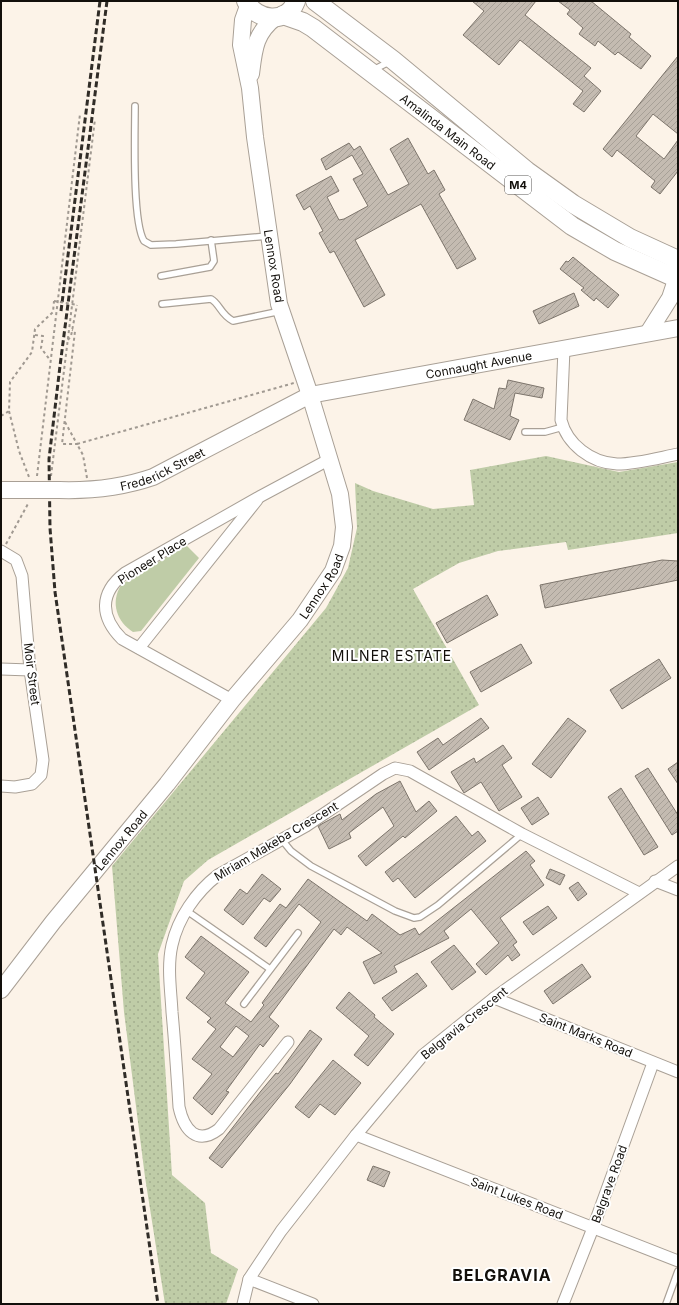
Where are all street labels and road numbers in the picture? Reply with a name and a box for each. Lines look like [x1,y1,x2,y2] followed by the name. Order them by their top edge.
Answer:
[398,90,499,172] street label: Amalinda Main Road
[505,176,531,194] road number: M4
[261,228,287,304] street label: Lennox Road
[424,347,533,381] street label: Connaught Avenue
[119,444,207,493] street label: Frederick Street
[115,533,189,587] street label: Pioneer Place
[296,551,346,621] street label: Lennox Road
[21,642,43,706] street label: Moir Street
[211,798,341,884] street label: Miriam Makeba Crescent
[91,807,150,873] street label: Lennox Road
[418,983,510,1063] street label: Belgravia Crescent
[537,1009,635,1061] street label: Saint Marks Road
[588,1143,630,1225] street label: Belgrave Road
[469,1174,565,1222] street label: Saint Lukes Road

